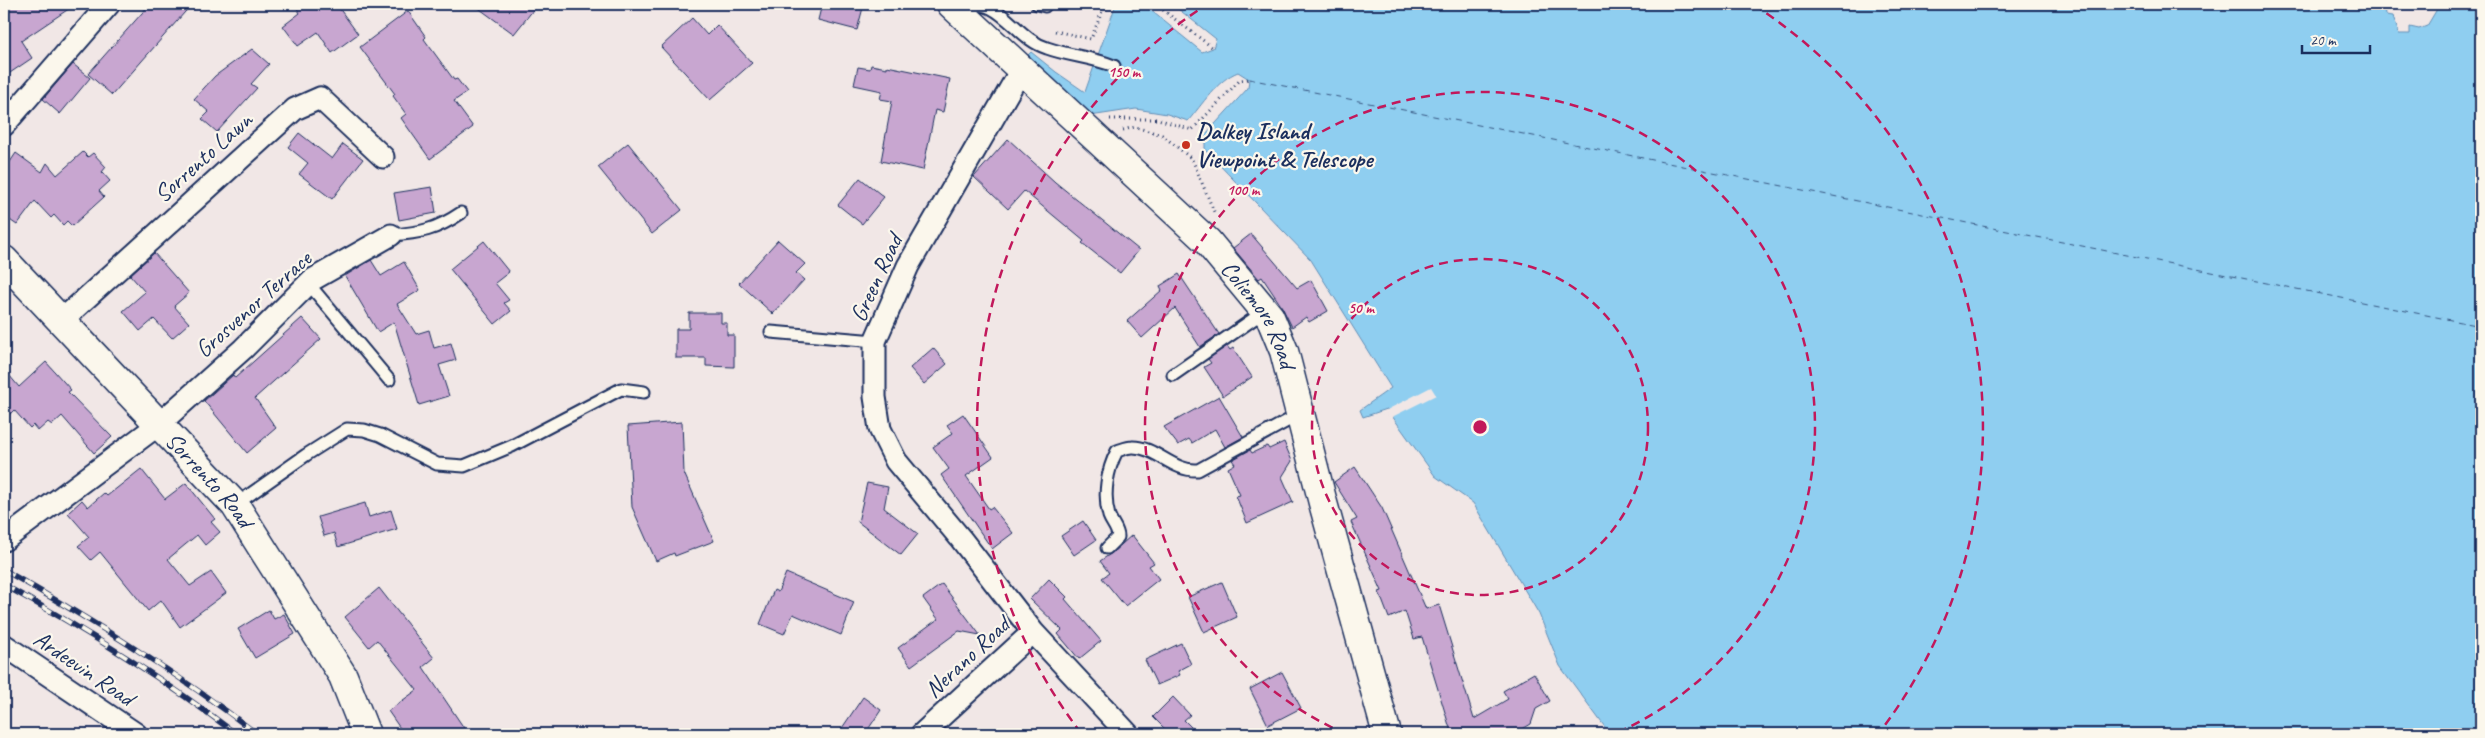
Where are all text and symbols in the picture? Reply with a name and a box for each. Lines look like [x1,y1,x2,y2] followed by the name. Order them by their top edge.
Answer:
[2302,22,2370,54] scale bar
[2310,31,2337,50] text: 20 m
[1108,63,1142,82] text: 150 m
[148,104,259,209] street label: Sorrento Lawn
[1196,116,1374,174] place label: Dalkey Island Viewpoint & Telescope
[1180,139,1192,151] marker: Dalkey Island Viewpoint & Telescope
[1227,181,1261,200] text: 100 m
[843,226,911,326] street label: Green Road
[189,242,319,364] street label: Grosvenor Terrace
[1214,254,1304,375] street label: Coliemore Road
[1348,299,1375,318] text: 50 m
[1471,418,1489,436] centre of rings
[159,426,262,536] street label: Sorrento Road
[918,607,1019,704] street label: Nerano Road
[28,623,143,714] street label: Ardeevin Road

